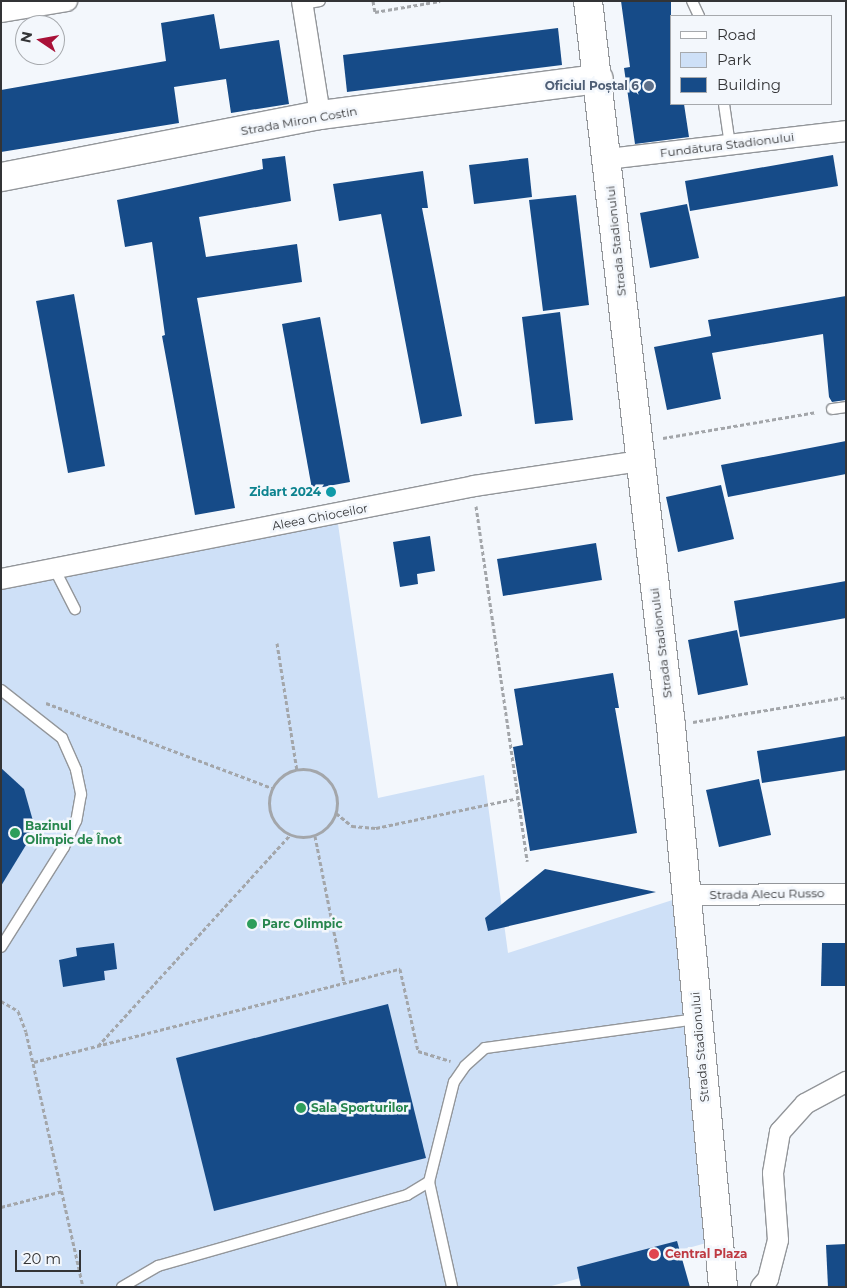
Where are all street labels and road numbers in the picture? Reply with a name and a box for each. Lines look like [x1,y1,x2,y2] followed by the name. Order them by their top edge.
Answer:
[240,104,358,138] street label: Strada Miron Costin
[659,130,795,160] street label: Fundătura Stadionului
[603,185,629,297] street label: Strada Stadionului
[271,501,369,533] street label: Aleea Ghioceilor
[647,587,675,699] street label: Strada Stadionului
[709,886,825,902] street label: Strada Alecu Russo
[688,991,712,1103] street label: Strada Stadionului

